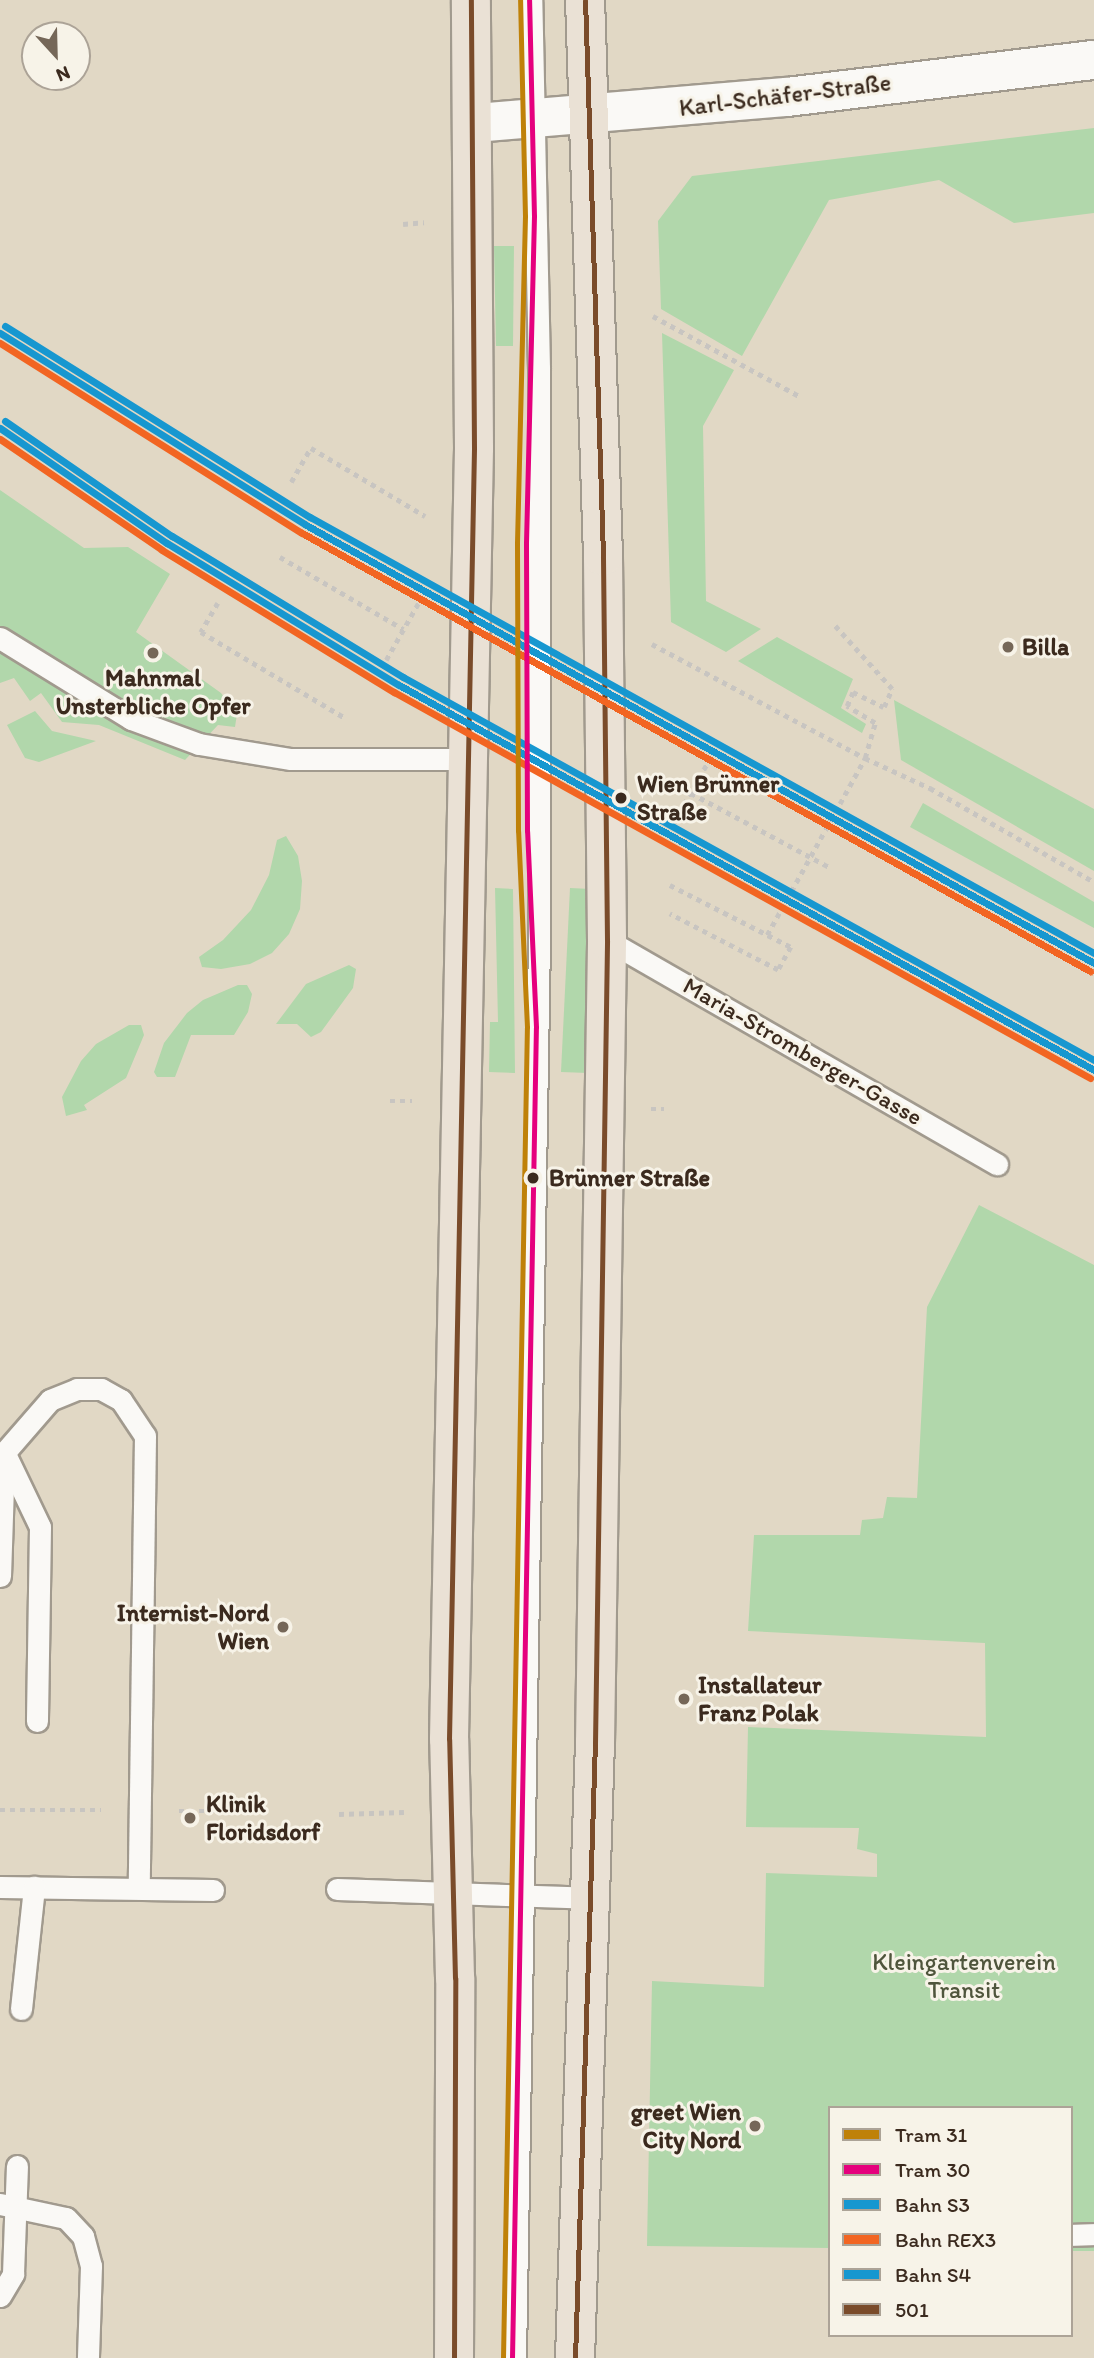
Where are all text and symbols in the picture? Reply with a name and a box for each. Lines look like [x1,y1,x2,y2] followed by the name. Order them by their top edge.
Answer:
[21,21,91,91] north arrow
[53,61,74,87] text: N
[677,68,893,122] street label: Karl-Schäfer-Straße
[1022,633,1069,661] place label: Billa
[1000,639,1016,655] marker: Billa
[145,645,161,661] marker: Mahnmal Unsterbliche Opfer
[55,664,251,720] place label: Mahnmal Unsterbliche Opfer
[637,770,780,826] place label: Wien Brünner Straße
[611,788,631,808] marker: Wien Brünner Straße
[678,971,928,1131] street label: Maria-Stromberger-Gasse
[549,1164,710,1192] place label: Brünner Straße
[523,1168,543,1188] marker: Brünner Straße
[117,1599,269,1655] place label: Internist-Nord Wien
[275,1619,291,1635] marker: Internist-Nord Wien
[698,1671,822,1727] place label: Installateur Franz Polak
[676,1691,692,1707] marker: Installateur Franz Polak
[206,1790,320,1846] place label: Klinik Floridsdorf
[180,1808,200,1828] marker: Klinik Floridsdorf
[872,1948,1056,2004] park label: Kleingartenverein Transit
[631,2098,741,2154] place label: greet Wien City Nord
[828,2106,1073,2337] legend
[747,2118,763,2134] marker: greet Wien City Nord
[895,2122,967,2147] text: Tram 31
[895,2157,971,2182] text: Tram 30
[895,2192,970,2217] text: Bahn S3
[895,2227,996,2252] text: Bahn REX3
[895,2262,971,2287] text: Bahn S4
[895,2297,929,2322] text: 501

